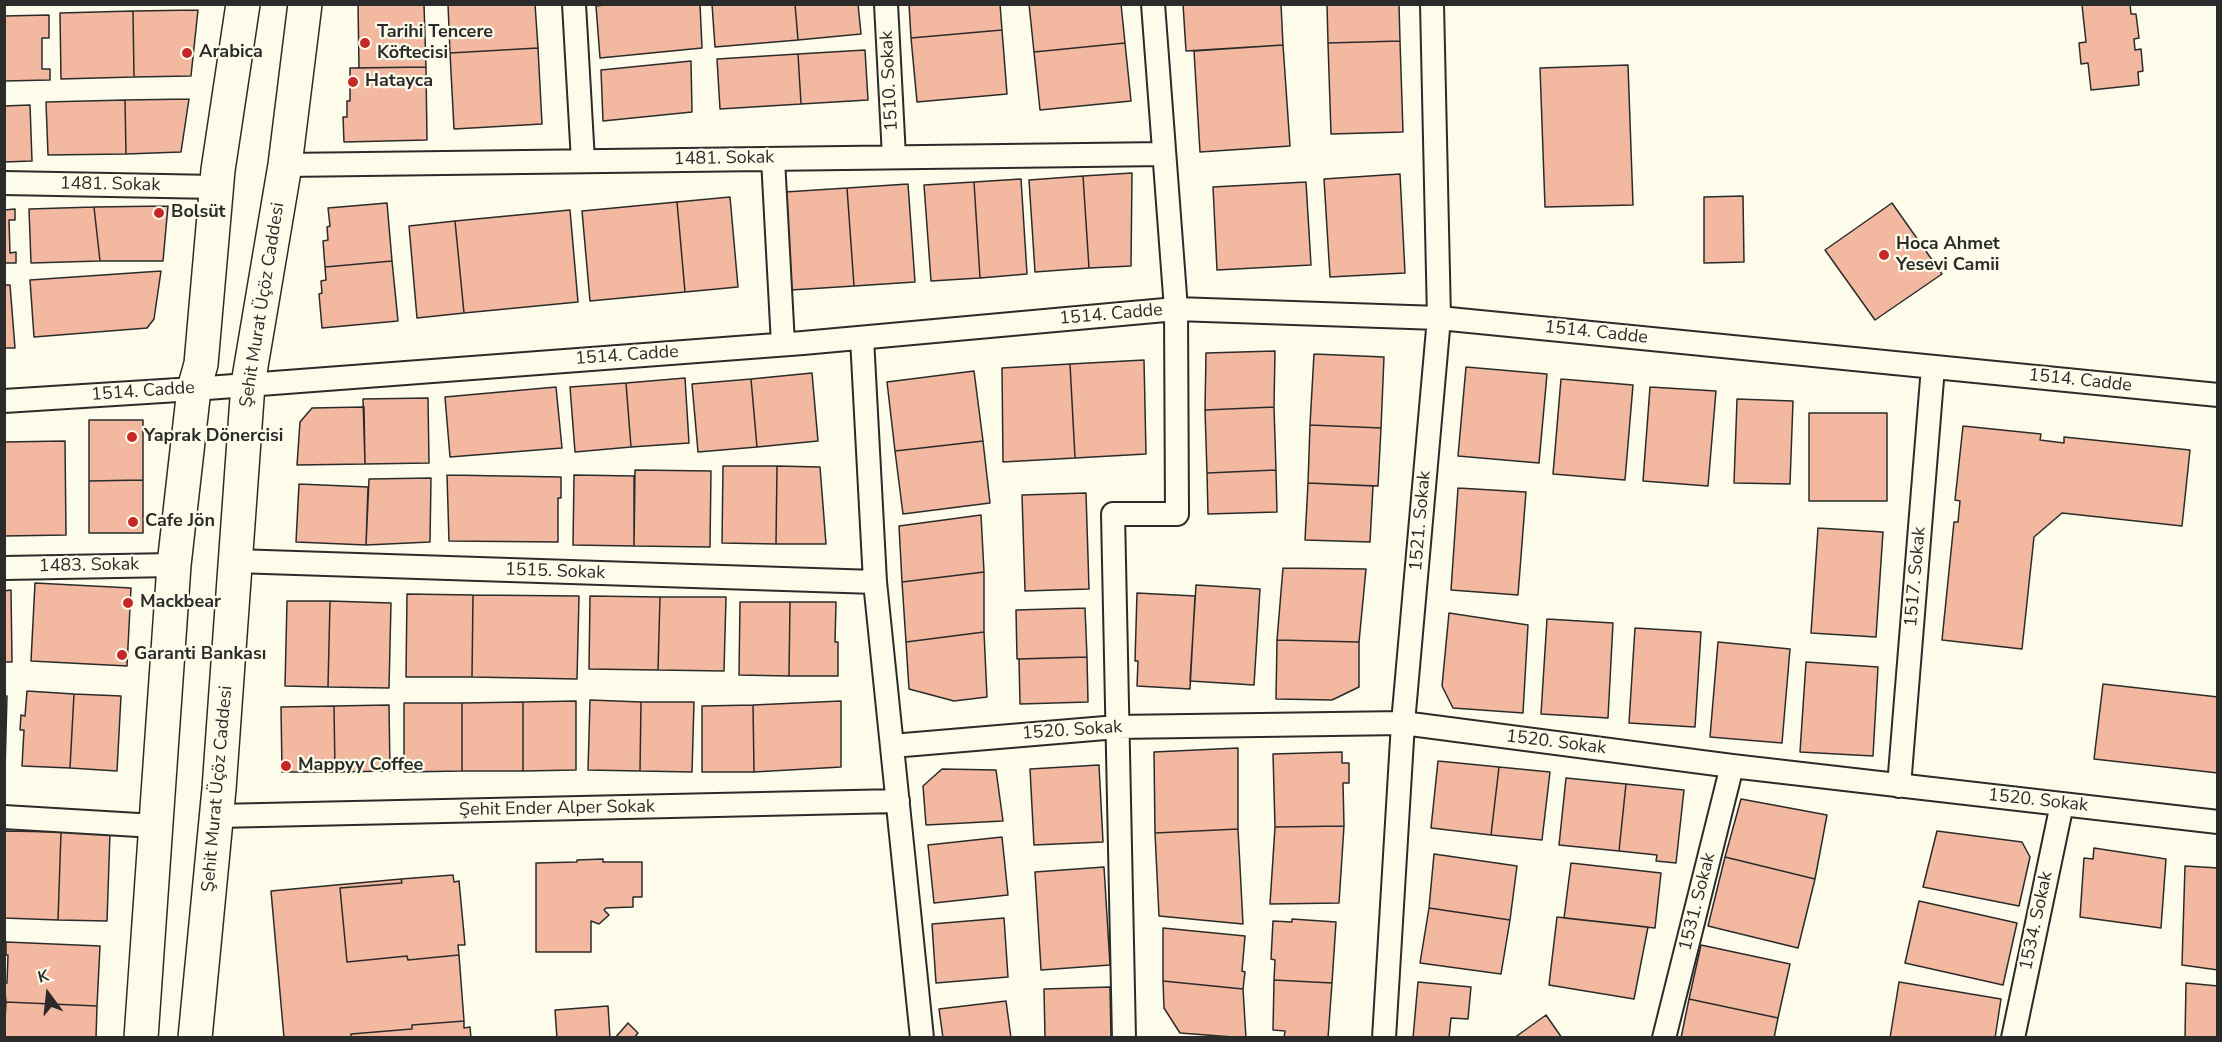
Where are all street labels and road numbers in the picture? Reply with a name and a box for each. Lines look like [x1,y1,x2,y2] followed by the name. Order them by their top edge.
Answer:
[877,30,903,132] street label: 1510. Sokak
[674,147,774,171] street label: 1481. Sokak
[60,173,160,197] street label: 1481. Sokak
[236,201,290,409] street label: Şehit Murat Üçöz Caddesi
[1058,300,1164,330] street label: 1514. Cadde
[1543,317,1649,349] street label: 1514. Cadde
[574,342,680,370] street label: 1514. Cadde
[2027,365,2133,397] street label: 1514. Cadde
[90,378,196,406] street label: 1514. Cadde
[1406,470,1436,572] street label: 1521. Sokak
[1901,526,1931,628] street label: 1517. Sokak
[39,554,139,578] street label: 1483. Sokak
[504,559,606,585] street label: 1515. Sokak
[198,685,238,893] street label: Şehit Murat Üçöz Caddesi
[1021,717,1123,745] street label: 1520. Sokak
[1505,726,1607,760] street label: 1520. Sokak
[1987,785,2089,817] street label: 1520. Sokak
[459,796,655,822] street label: Şehit Ender Alper Sokak
[1675,851,1721,953] street label: 1531. Sokak
[2016,870,2058,972] street label: 1534. Sokak

